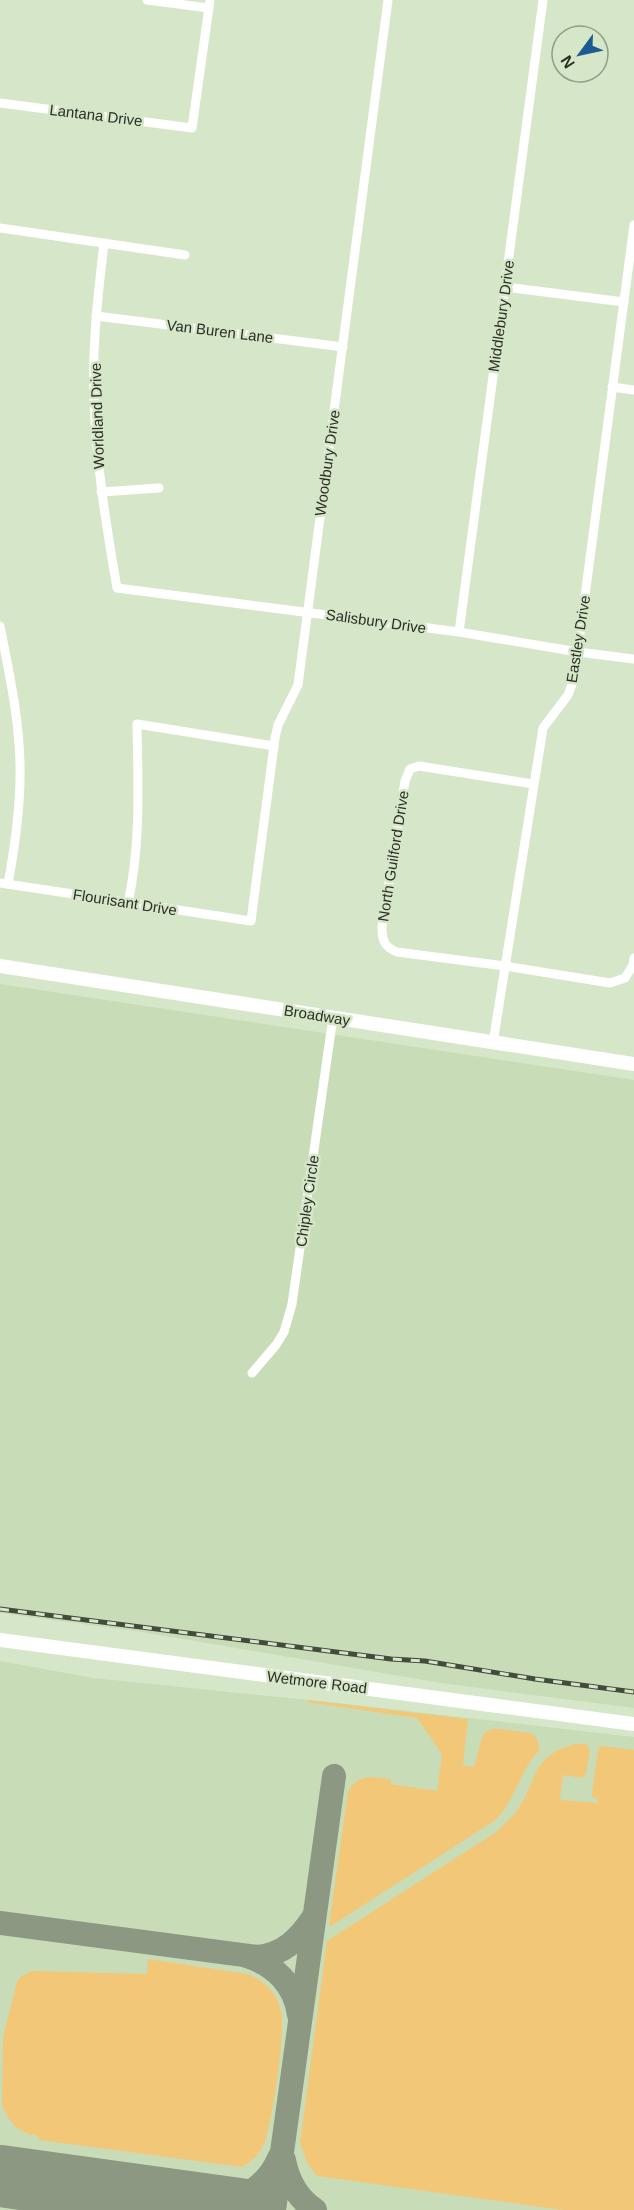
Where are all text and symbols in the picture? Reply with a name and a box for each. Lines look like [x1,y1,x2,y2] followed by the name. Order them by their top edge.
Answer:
[550,24,610,84] north arrow
[558,52,578,71] text: N
[49,101,143,129] street label: Lantana Drive
[485,259,517,373] street label: Middlebury Drive
[166,316,274,346] street label: Van Buren Lane
[87,363,107,469] street label: Worldland Drive
[311,409,343,517] street label: Woodbury Drive
[563,594,593,684] street label: Eastley Drive
[325,606,427,636] street label: Salisbury Drive
[374,789,412,923] street label: North Guilford Drive
[72,885,178,919] street label: Flourisant Drive
[283,1001,352,1029] street label: Broadway
[292,1154,322,1248] street label: Chipley Circle
[266,1667,368,1697] street label: Wetmore Road

